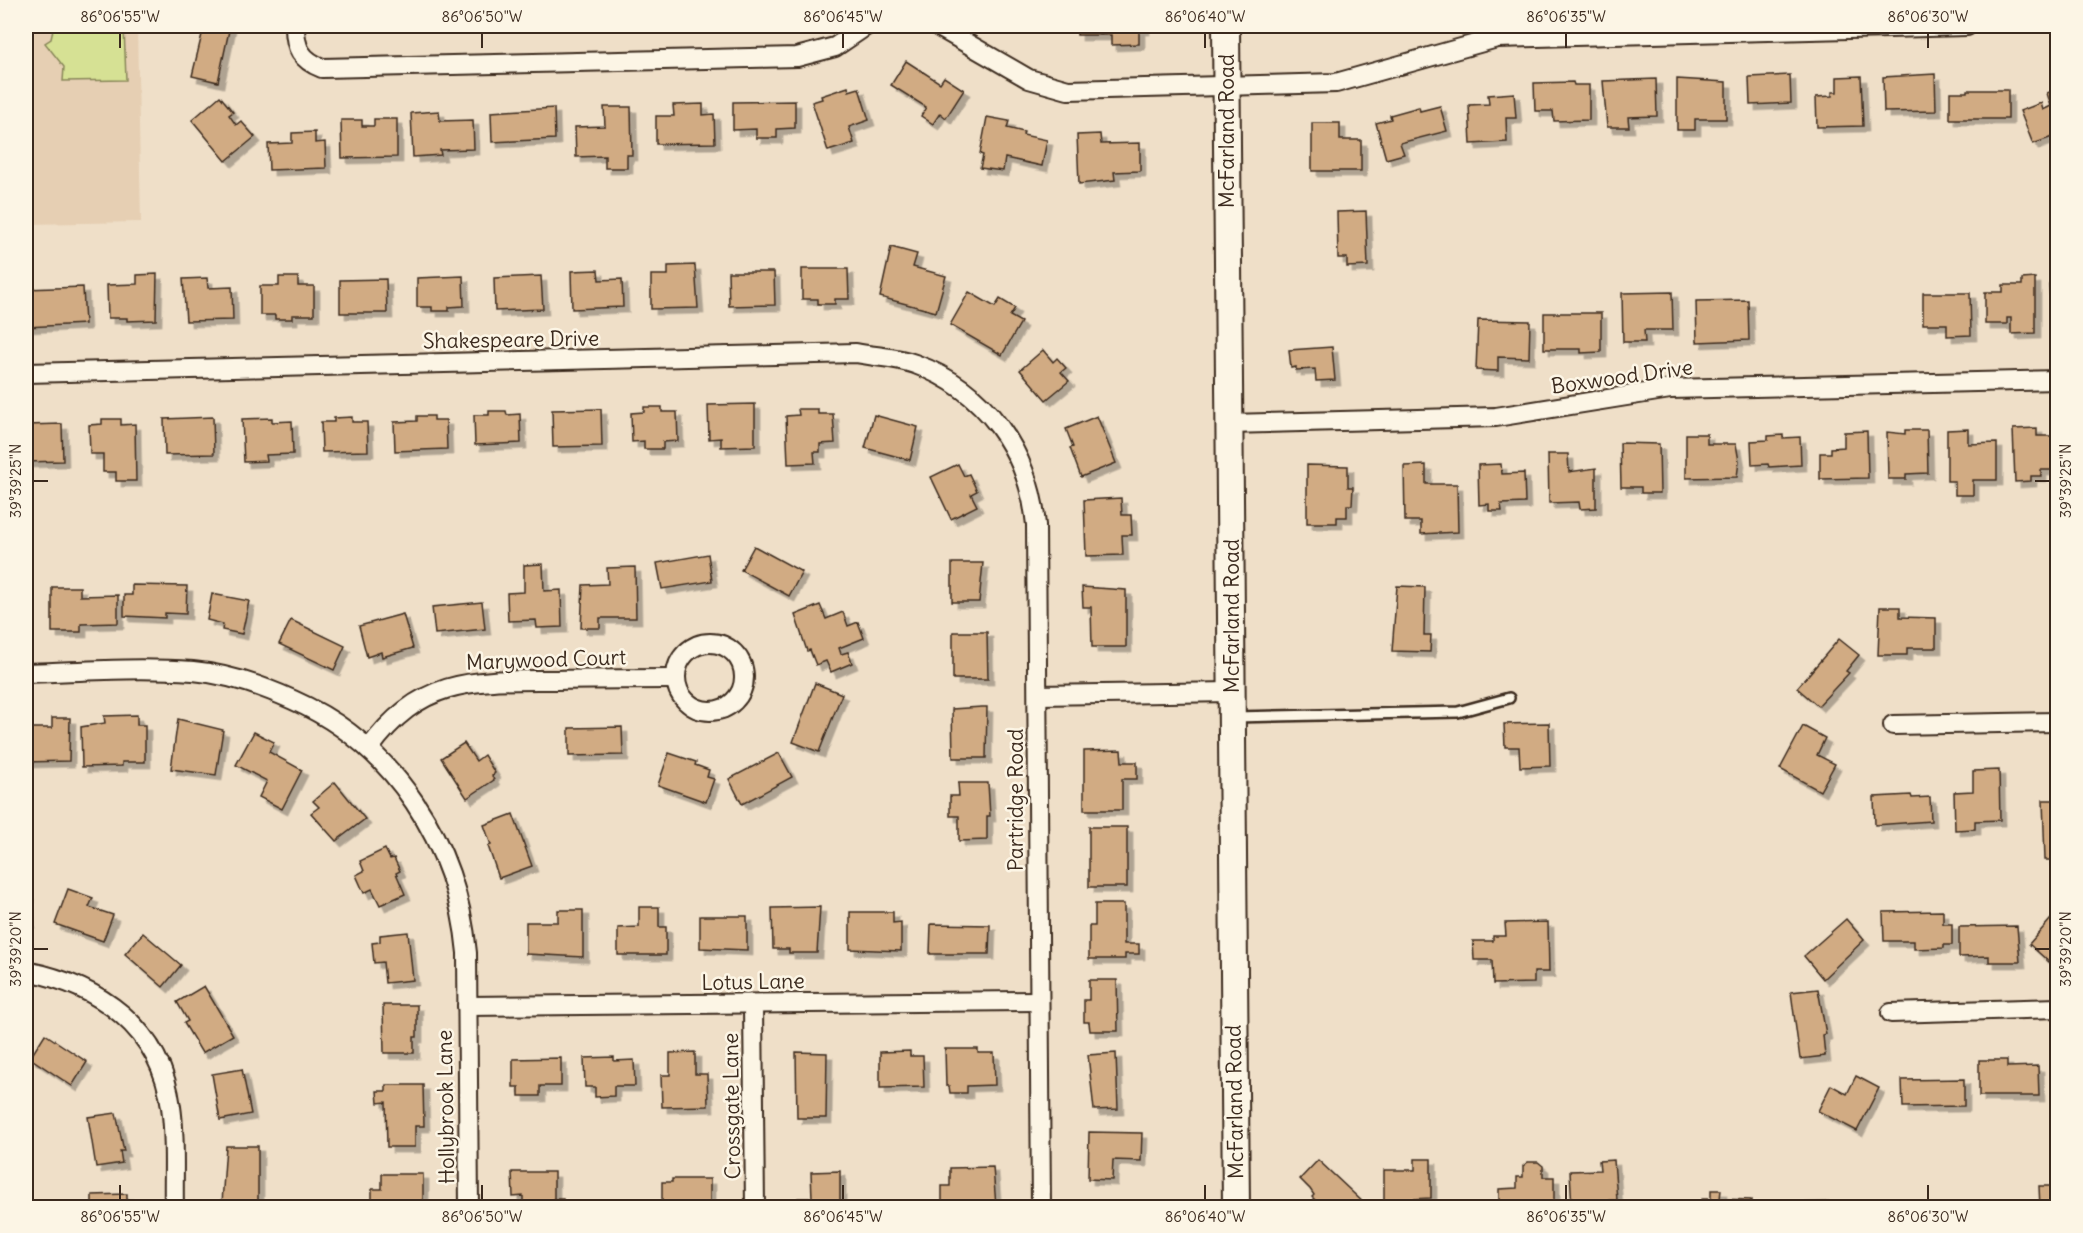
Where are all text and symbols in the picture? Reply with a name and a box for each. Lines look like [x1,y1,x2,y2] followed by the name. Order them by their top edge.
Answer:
[80,7,160,26] text: 86°06'55"W
[442,7,523,26] text: 86°06'50"W
[803,7,883,26] text: 86°06'45"W
[1165,7,1246,26] text: 86°06'40"W
[1526,7,1606,26] text: 86°06'35"W
[1888,7,1969,26] text: 86°06'30"W
[1213,54,1240,208] street label: McFarland Road
[423,324,599,355] street label: Shakespeare Drive
[1549,353,1694,400] street label: Boxwood Drive
[6,444,25,518] text: 39°39'25"N
[2056,444,2075,518] text: 39°39'25"N
[1218,539,1245,693] street label: McFarland Road
[465,643,626,676] street label: Marywood Court
[1002,729,1029,871] street label: Partridge Road
[6,911,25,987] text: 39°39'20"N
[2056,911,2075,987] text: 39°39'20"N
[701,967,805,996] street label: Lotus Lane
[1220,1025,1249,1179] street label: McFarland Road
[431,1030,460,1184] street label: Hollybrook Lane
[717,1032,746,1180] street label: Crossgate Lane
[80,1207,160,1226] text: 86°06'55"W
[442,1207,523,1226] text: 86°06'50"W
[803,1207,883,1226] text: 86°06'45"W
[1165,1207,1246,1226] text: 86°06'40"W
[1526,1207,1606,1226] text: 86°06'35"W
[1888,1207,1969,1226] text: 86°06'30"W

